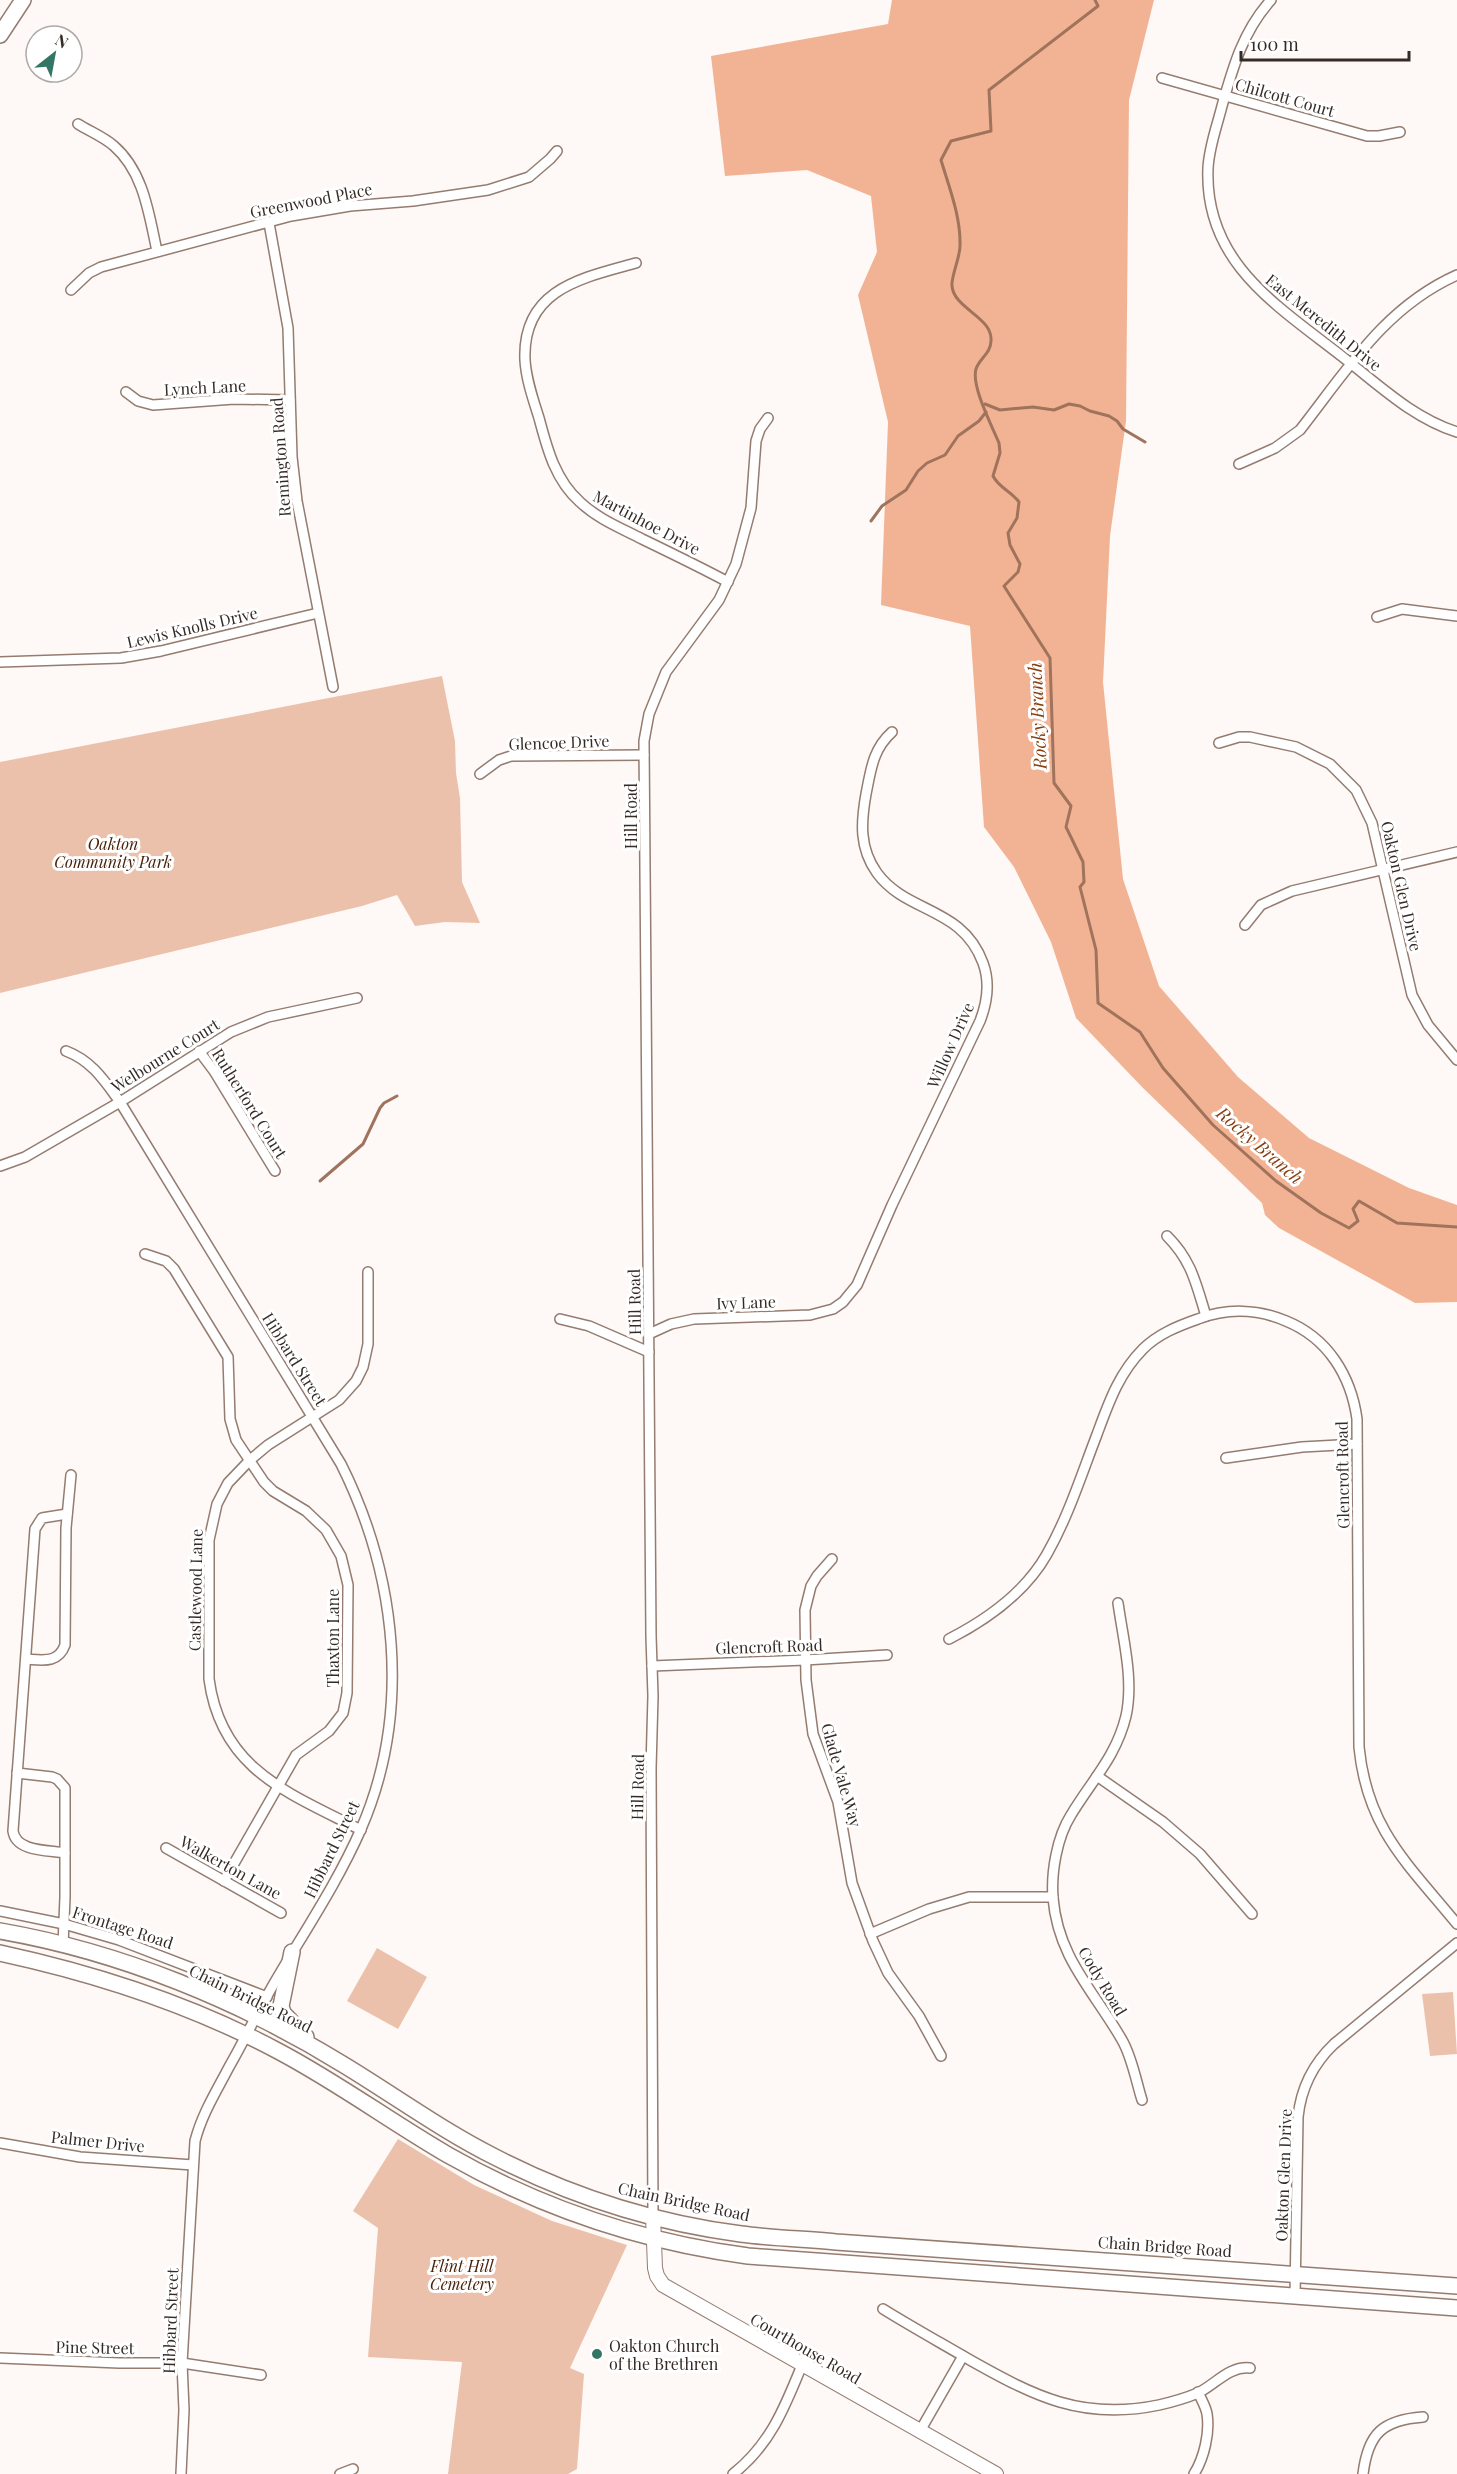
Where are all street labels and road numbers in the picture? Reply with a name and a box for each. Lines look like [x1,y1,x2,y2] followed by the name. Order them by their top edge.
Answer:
[1233,73,1337,121] street label: Chilcott Court
[248,178,374,222] street label: Greenwood Place
[1262,269,1386,375] street label: East Meredith Drive
[163,374,247,400] street label: Lynch Lane
[265,397,295,517] street label: Remington Road
[590,485,704,559] street label: Martinhoe Drive
[125,602,259,652] street label: Lewis Knolls Drive
[508,730,610,754] street label: Glencoe Drive
[620,783,641,849] street label: Hill Road
[1377,819,1427,953] street label: Oakton Glen Drive
[921,999,978,1092] street label: Willow Drive
[106,1013,223,1097] street label: Welbourne Court
[208,1044,292,1162] street label: Rutherford Court
[623,1269,645,1335] street label: Hill Road
[716,1290,776,1314] street label: Ivy Lane
[258,1309,332,1410] street label: Hibbard Street
[1331,1421,1353,1529] street label: Glencroft Road
[183,1529,207,1651] street label: Castlewood Lane
[322,1589,343,1687] street label: Thaxton Lane
[715,1634,823,1658] street label: Glencroft Road
[817,1721,867,1829] street label: Glade Vale Way
[626,1754,648,1820] street label: Hill Road
[298,1797,364,1901] street label: Hibbard Street
[176,1830,285,1904] street label: Walkerton Lane
[70,1901,176,1953] street label: Frontage Road
[1074,1943,1132,2019] street label: Cody Road
[186,1959,316,2037] street label: Chain Bridge Road
[1270,2108,1296,2242] street label: Oakton Glen Drive
[50,2126,146,2156] street label: Palmer Drive
[616,2177,752,2225] street label: Chain Bridge Road
[1097,2231,1233,2261] street label: Chain Bridge Road
[158,2267,182,2374] street label: Hibbard Street
[747,2308,865,2388] street label: Courthouse Road
[56,2336,135,2358] street label: Pine Street

